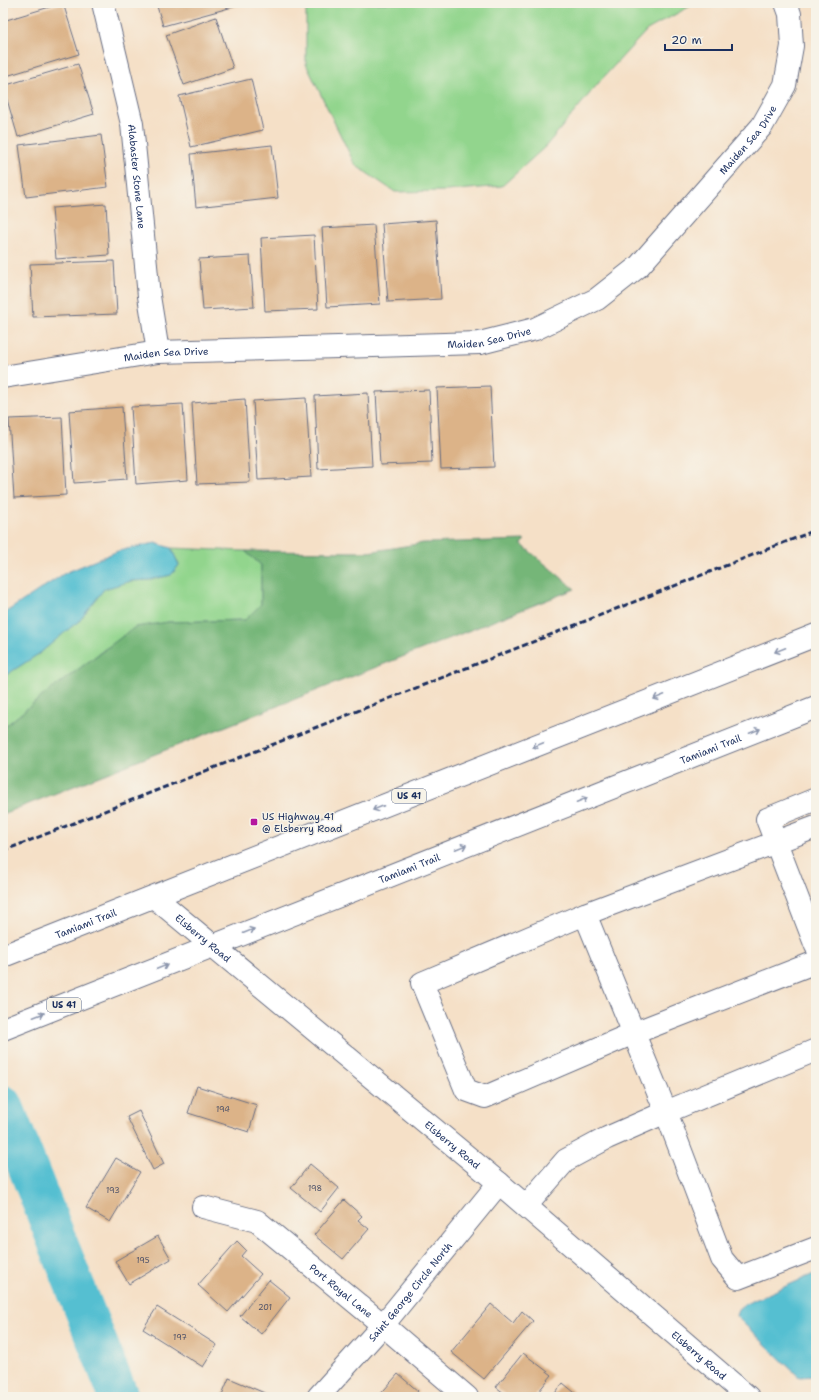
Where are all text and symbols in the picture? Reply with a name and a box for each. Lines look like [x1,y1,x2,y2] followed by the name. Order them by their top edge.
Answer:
[665,26,732,52] scale bar
[671,32,702,48] text: 20 m
[717,103,780,177] street label: Maiden Sea Drive
[125,123,148,230] street label: Alabaster Stone Lane
[447,324,533,351] street label: Maiden Sea Drive
[123,345,209,364] street label: Maiden Sea Drive
[774,646,786,654] one-way arrow
[653,694,665,702] one-way arrow
[748,727,760,735] one-way arrow
[678,731,743,767] street label: Tamiami Trail
[532,742,544,750] one-way arrow
[392,789,426,803] road number: US 41
[575,795,587,803] one-way arrow
[372,805,384,813] one-way arrow
[262,810,343,835] place label: US Highway 41 @ Elsberry Road
[249,817,259,827] marker: US Highway 41 @ Elsberry Road
[455,843,467,851] one-way arrow
[377,851,442,887] street label: Tamiami Trail
[53,906,119,942] street label: Tamiami Trail
[172,911,234,965] street label: Elsberry Road
[243,927,255,935] one-way arrow
[155,962,167,970] one-way arrow
[47,998,81,1012] road number: US 41
[33,1011,45,1019] one-way arrow
[216,1104,230,1115] house number: 194
[422,1118,483,1172] street label: Elsberry Road
[308,1183,322,1194] house number: 198
[106,1185,120,1196] house number: 193
[366,1240,455,1344] street label: Saint George Circle North
[136,1255,150,1266] house number: 195
[307,1261,375,1321] street label: Port Royal Lane
[258,1302,272,1313] house number: 201
[669,1328,729,1383] street label: Elsberry Road
[173,1332,187,1343] house number: 197

